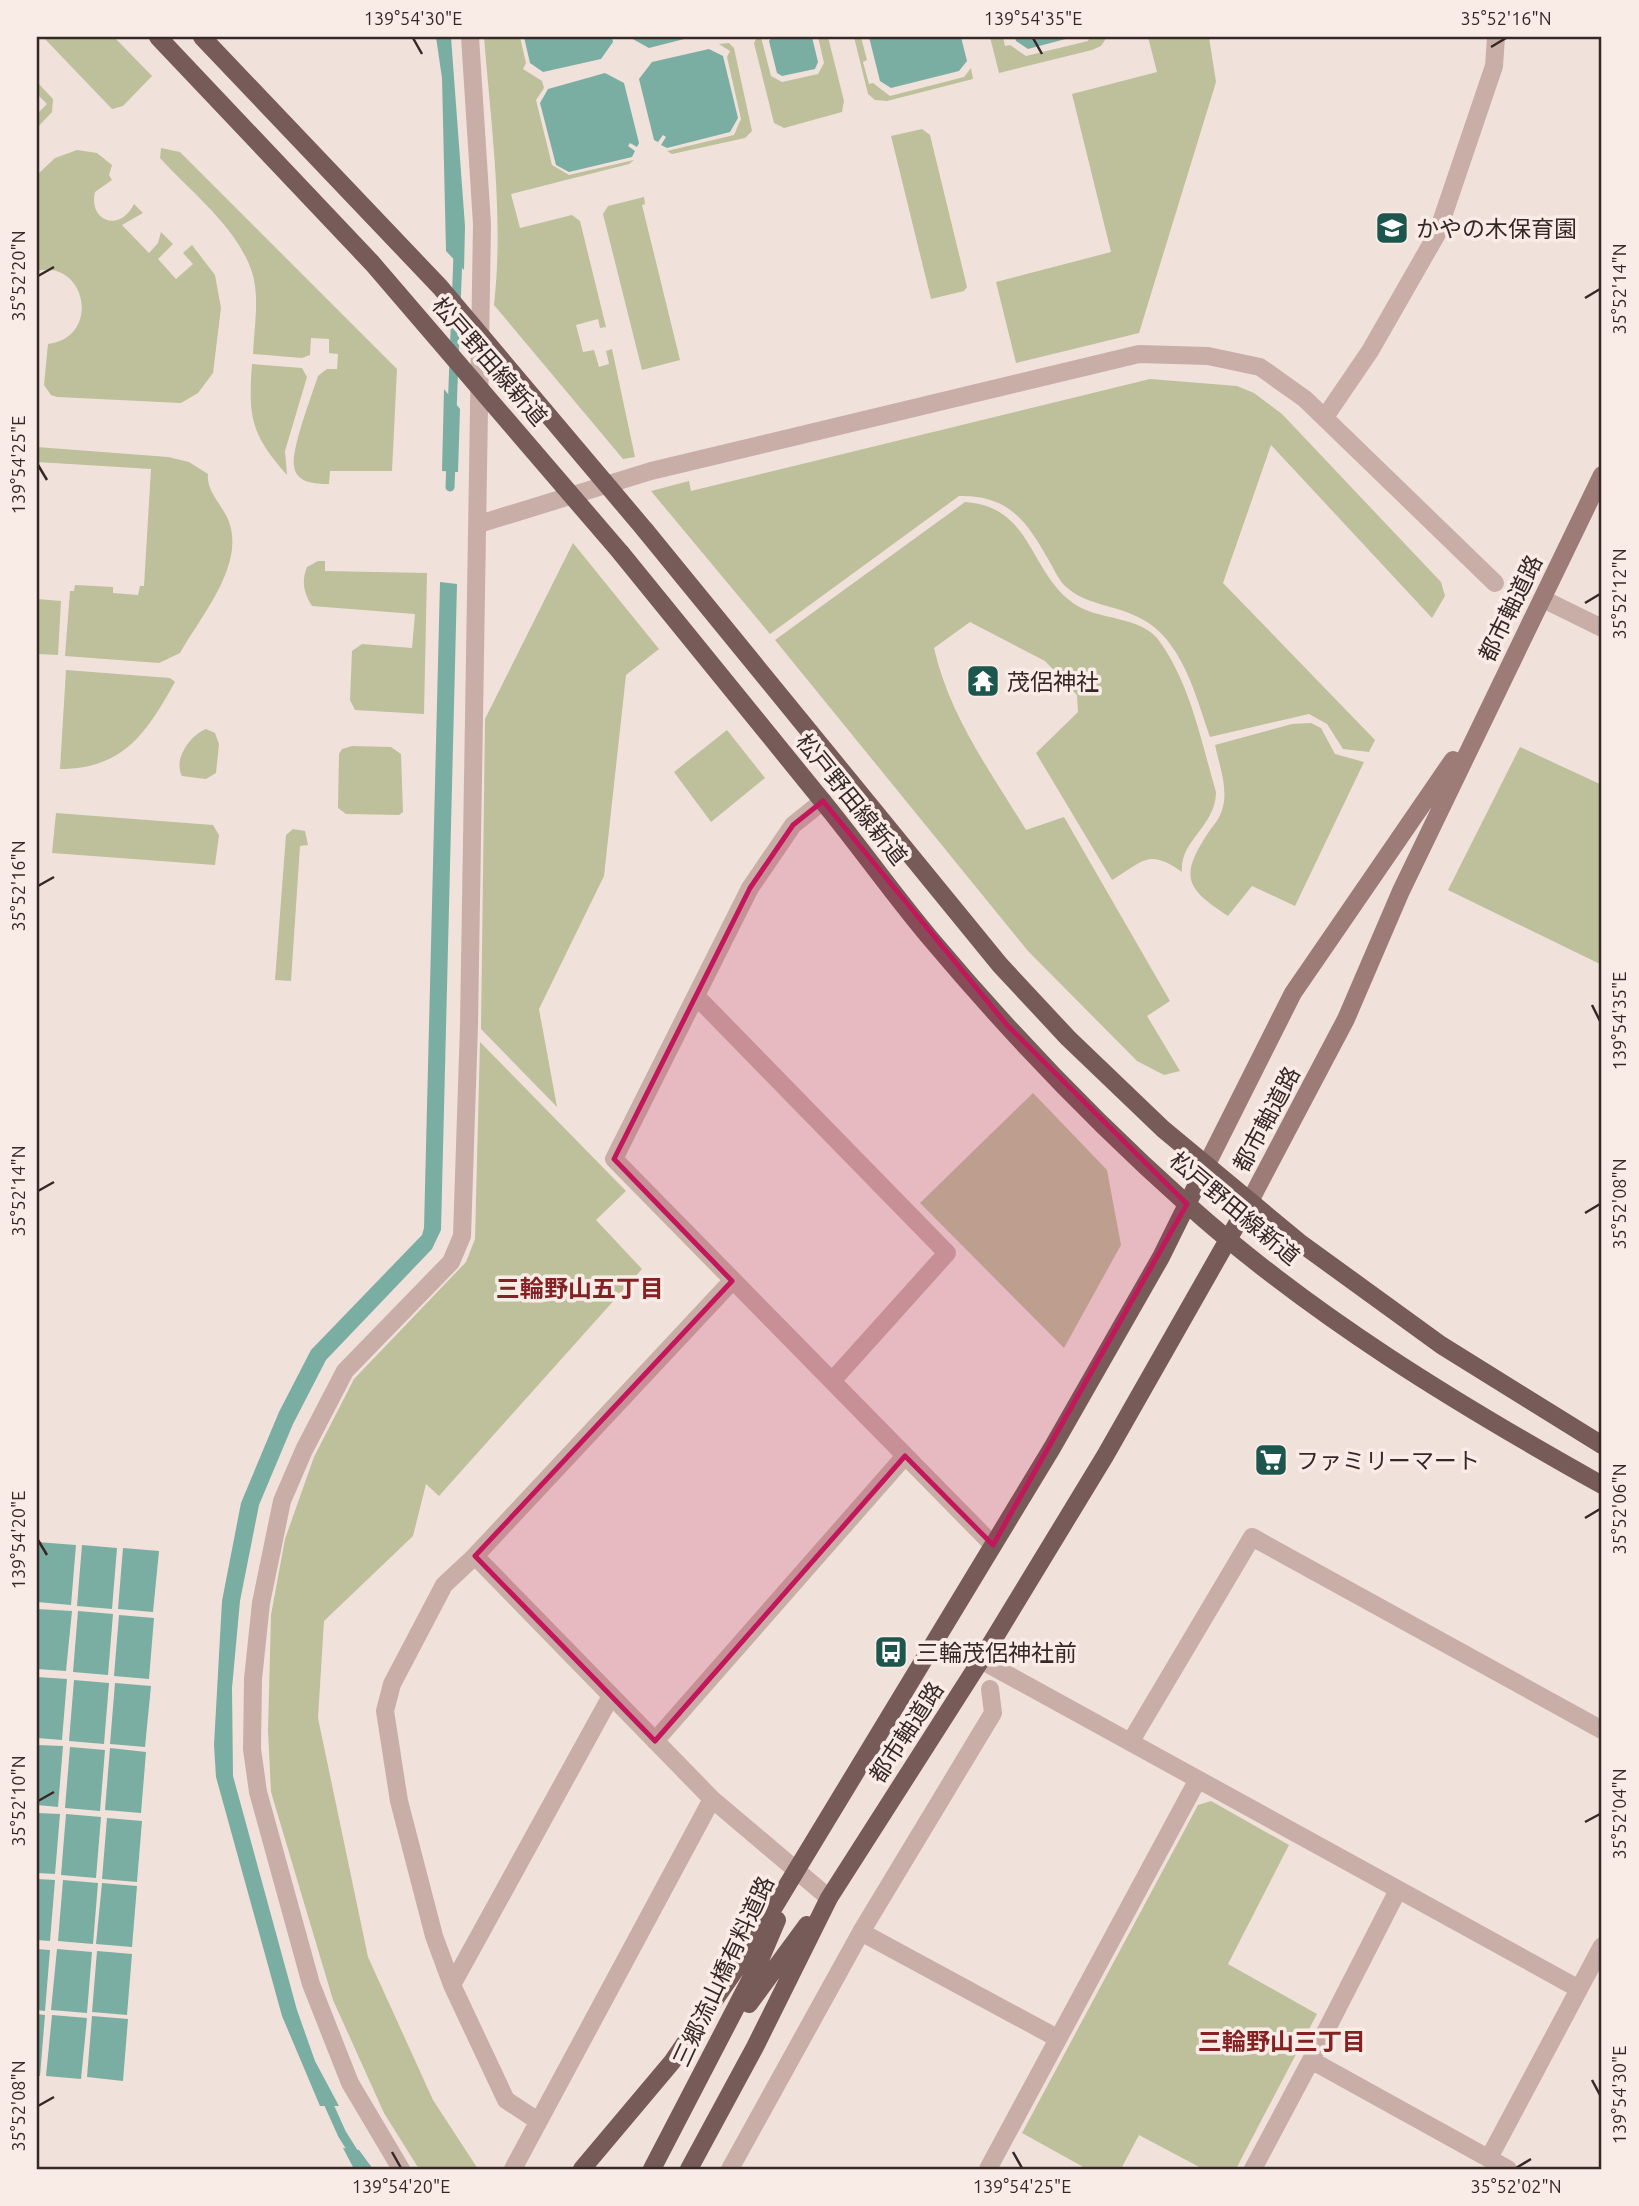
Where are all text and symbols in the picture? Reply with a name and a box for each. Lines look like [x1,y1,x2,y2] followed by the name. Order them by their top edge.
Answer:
[364,8,462,28] text: 139°54'30"E
[984,8,1082,28] text: 139°54'35"E
[1460,8,1552,28] text: 35°52'16"N
[1373,209,1411,247] school or university icon: かやの木保育園
[1416,216,1577,241] place label: かやの木保育園
[8,230,28,322] text: 35°52'20"N
[1609,243,1629,335] text: 35°52'14"N
[428,292,552,430] street label: 松戸野田線新道
[8,416,28,514] text: 139°54'25"E
[1609,548,1629,640] text: 35°52'12"N
[1474,551,1546,665] street label: 都市軸道路
[964,662,1002,700] temple icon: 茂侶神社
[1007,669,1099,694] place label: 茂侶神社
[792,729,912,869] street label: 松戸野田線新道
[8,840,28,932] text: 35°52'16"N
[1609,972,1629,1070] text: 139°54'35"E
[1228,1062,1304,1176] street label: 都市軸道路
[8,1145,28,1237] text: 35°52'14"N
[1165,1147,1305,1269] street label: 松戸野田線新道
[1609,1158,1629,1250] text: 35°52'08"N
[496,1275,664,1302] district label: 三輪野山五丁目
[1252,1441,1290,1479] supermarket icon: ファミリーマート
[1296,1448,1480,1473] place label: ファミリーマート
[1609,1463,1629,1555] text: 35°52'06"N
[8,1491,28,1589] text: 139°54'20"E
[872,1633,910,1671] bus stop icon: 三輪茂侶神社前
[916,1640,1077,1665] place label: 三輪茂侶神社前
[864,1677,948,1787] street label: 都市軸道路
[8,1755,28,1847] text: 35°52'10"N
[1609,1768,1629,1860] text: 35°52'04"N
[668,1872,778,2070] street label: 三郷流山橋有料道路
[1198,2028,1366,2055] district label: 三輪野山三丁目
[1609,2046,1629,2144] text: 139°54'30"E
[8,2060,28,2152] text: 35°52'08"N
[352,2176,450,2196] text: 139°54'20"E
[973,2176,1071,2196] text: 139°54'25"E
[1470,2176,1562,2196] text: 35°52'02"N

